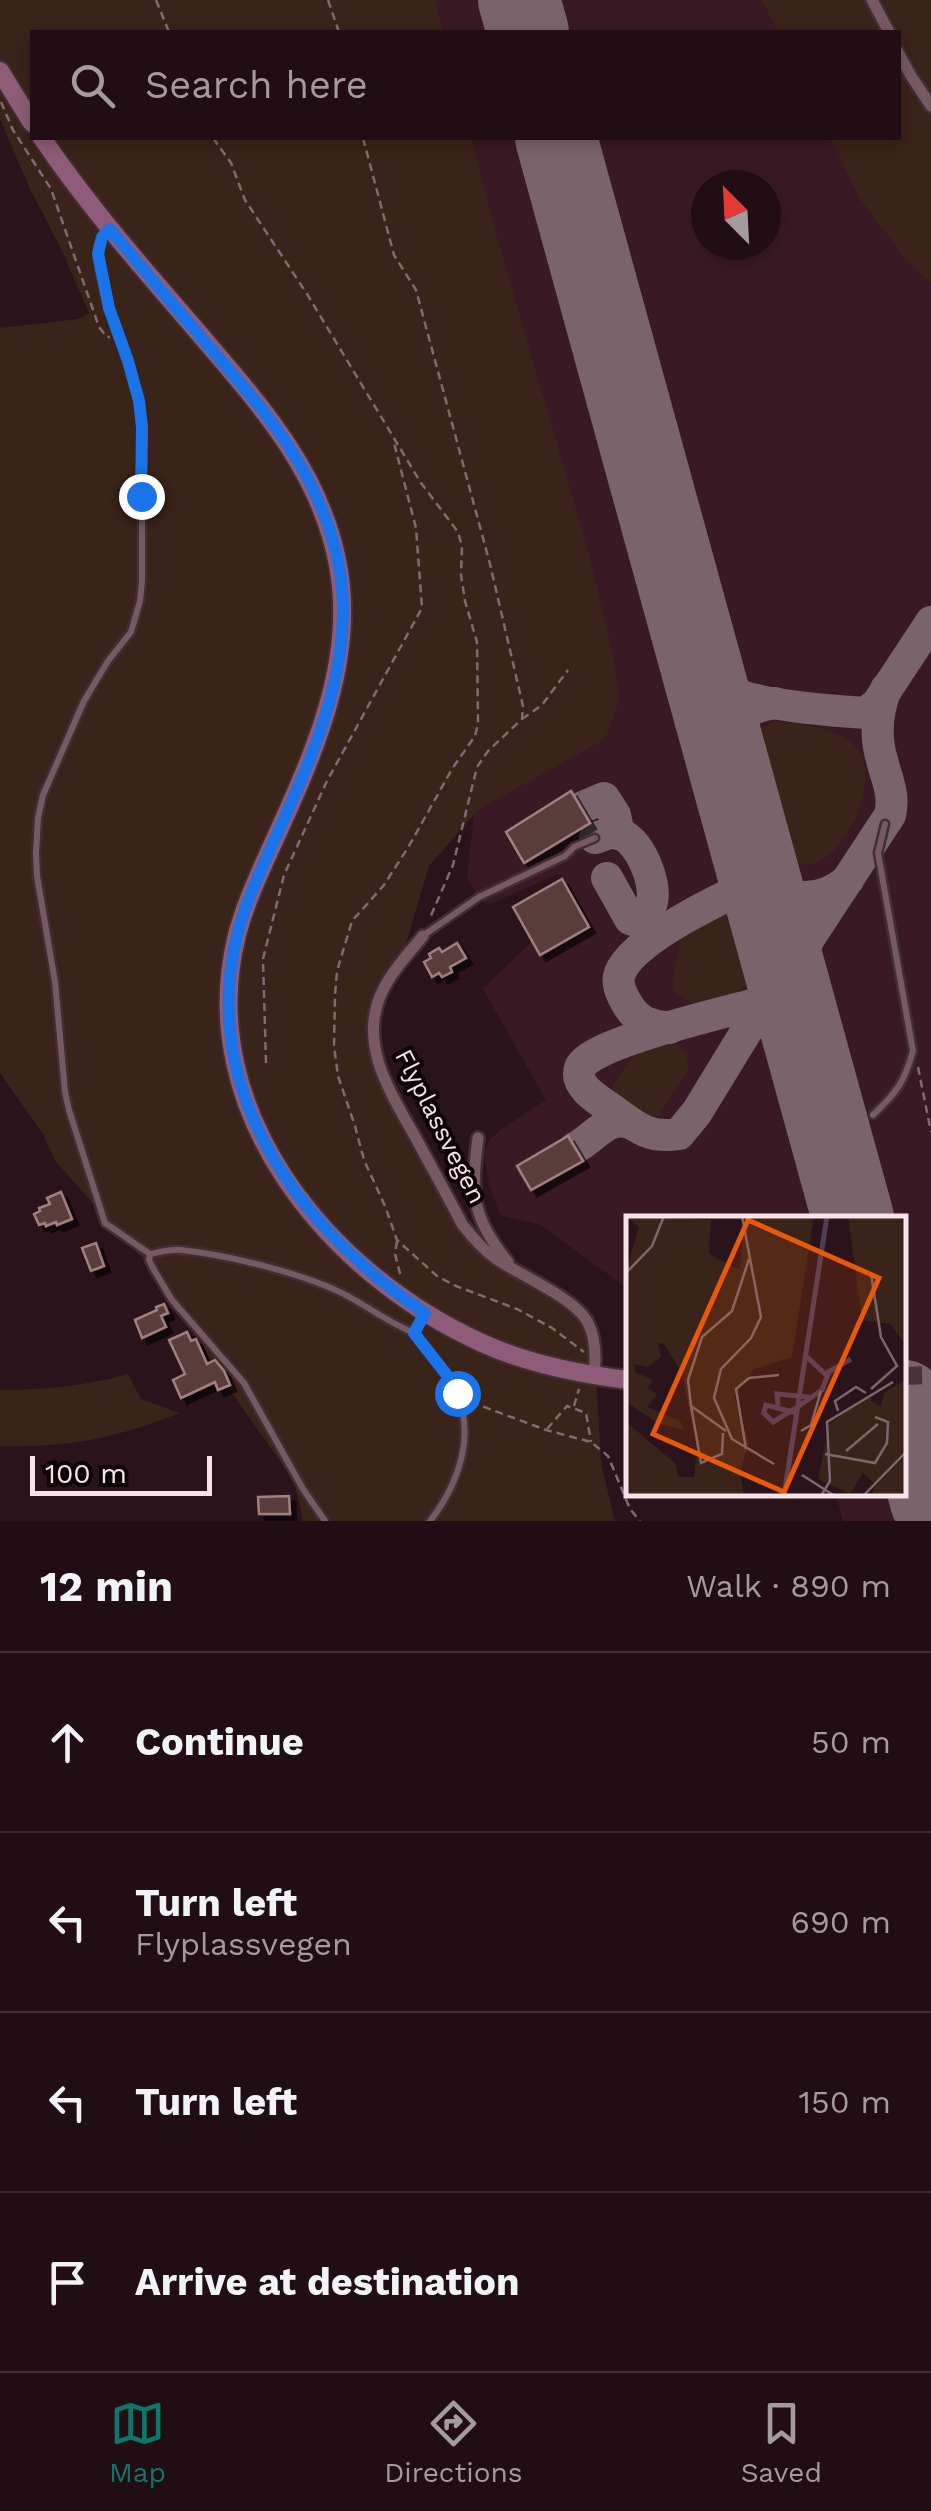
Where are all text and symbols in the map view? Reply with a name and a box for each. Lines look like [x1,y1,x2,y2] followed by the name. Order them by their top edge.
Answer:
[30,30,901,140] search box
[65,58,120,113] icon: search
[145,63,368,107] text: Search here
[691,170,781,260] north arrow
[119,474,165,520] route end
[389,1044,492,1208] street label: Flyplassvegen
[626,1216,906,1496] inset map
[435,1371,481,1417] route start
[30,1451,212,1496] scale bar
[45,1457,127,1490] text: 100 m
[40,1562,173,1611] text: 12 min
[686,1567,891,1605] text: Walk · 890 m
[40,1715,95,1770] icon: ahead
[135,1720,304,1764] text: Continue
[811,1723,891,1761] text: 50 m
[135,1881,297,1925] text: Turn left
[40,1895,95,1950] icon: left
[790,1903,891,1941] text: 690 m
[135,1925,352,1963] text: Flyplassvegen
[40,2075,95,2130] icon: left
[135,2080,297,2124] text: Turn left
[799,2083,891,2121] text: 150 m
[40,2255,95,2310] icon: arrive
[135,2260,520,2304] text: Arrive at destination
[109,2396,166,2489] tab: Map
[384,2396,523,2489] tab: Directions
[741,2396,822,2489] tab: Saved

